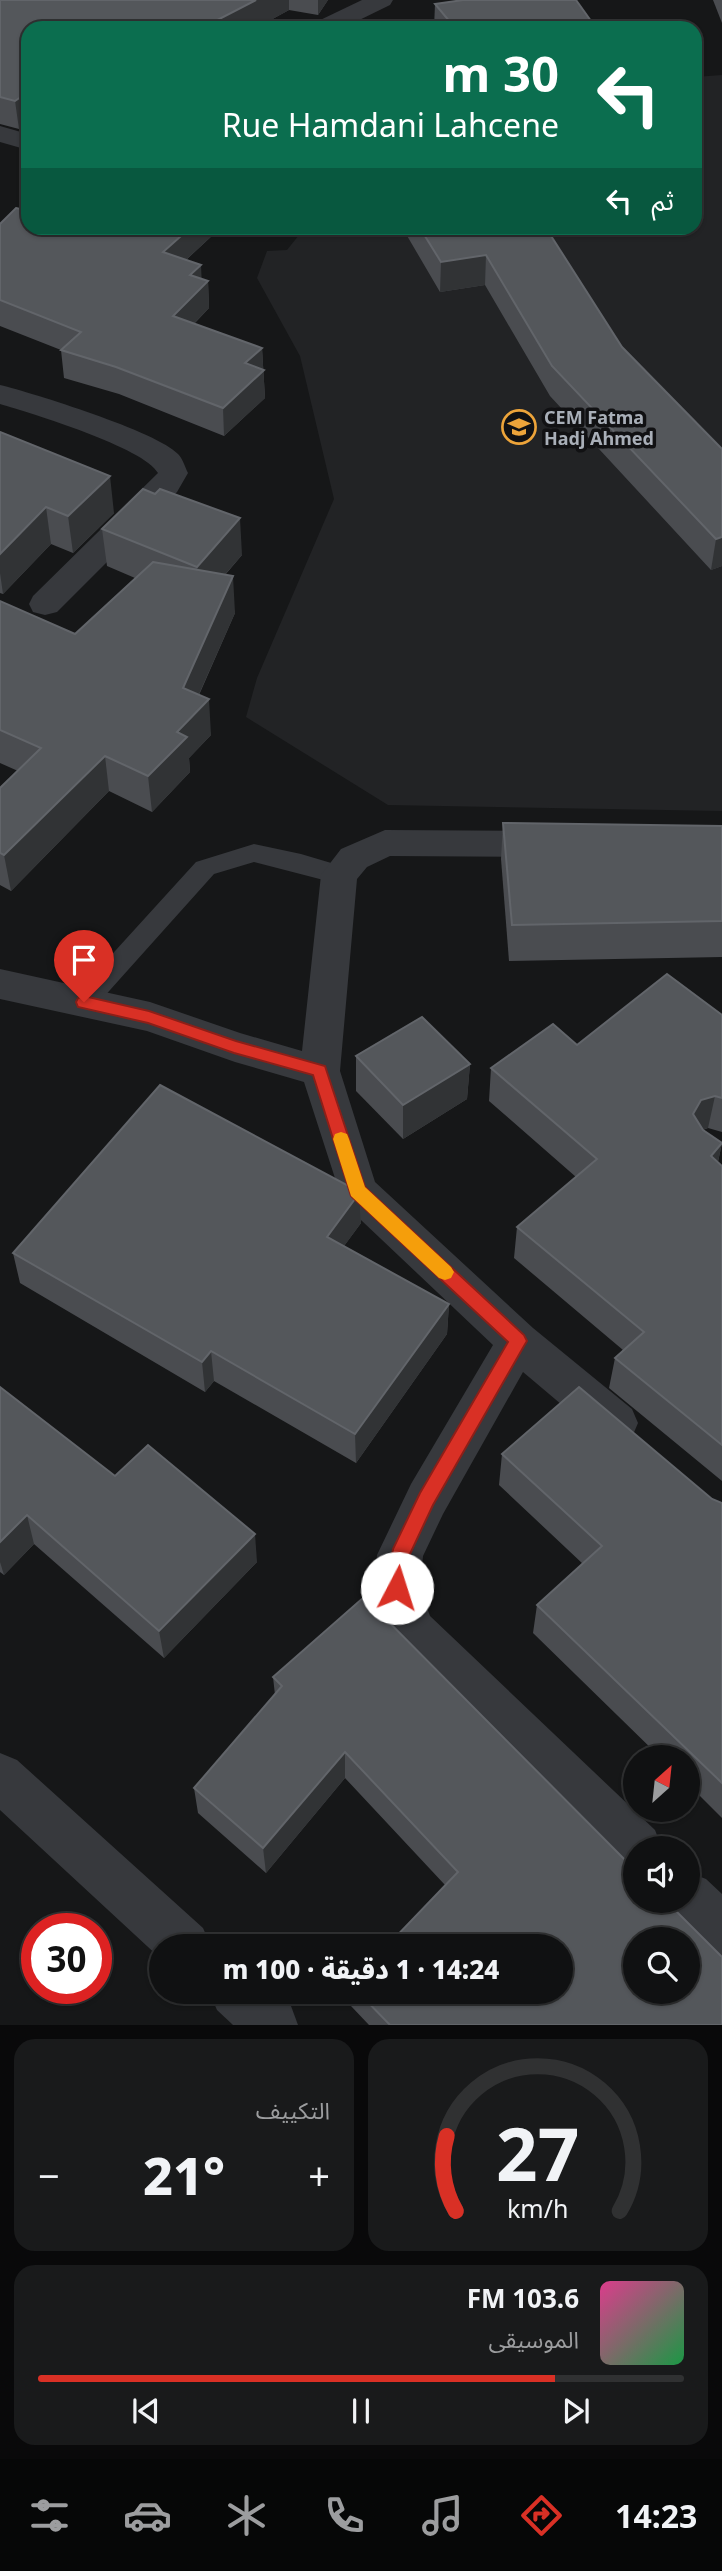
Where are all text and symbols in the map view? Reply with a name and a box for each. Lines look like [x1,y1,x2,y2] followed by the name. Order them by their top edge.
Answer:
[442,40,559,106] text: 30 m
[583,49,674,140] icon: left
[222,103,559,146] text: Rue Hamdani Lahcene
[600,182,638,220] icon: left
[652,182,674,218] text: ثم
[544,405,654,450] place label: CEM Fatma Hadj Ahmed
[500,408,538,446] school or university icon: CEM Fatma Hadj Ahmed
[54,930,114,1002] pin
[65,941,103,979] icon: arrive
[360,1551,434,1625] position arrow
[623,1745,700,1822] north arrow
[623,1745,700,2004] map controls
[623,1836,700,1913] button: sound
[21,1913,112,2004] speed limit sign: 30
[623,1927,700,2004] button: search
[223,1951,499,1987] text: 14:24 · 1 دقيقة · 100 m
[256,2094,330,2126] text: التكييف
[496,2103,580,2202] text: 27
[143,2139,225,2210] text: 21°
[38,2149,60,2201] text: −
[308,2149,330,2201] text: +
[507,2191,569,2225] text: km/h
[467,2280,579,2316] text: 103.6 FM
[488,2323,579,2355] text: الموسيقى
[127,2392,165,2430] icon: previous
[342,2392,380,2430] icon: pause
[557,2392,595,2430] icon: next
[25,2491,74,2540] icon: filters
[123,2491,172,2540] icon: car
[222,2491,271,2540] icon: climate
[320,2491,369,2540] icon: phone
[418,2491,467,2540] icon: music
[517,2491,566,2540] icon: directions
[615,2494,697,2537] text: 14:23

